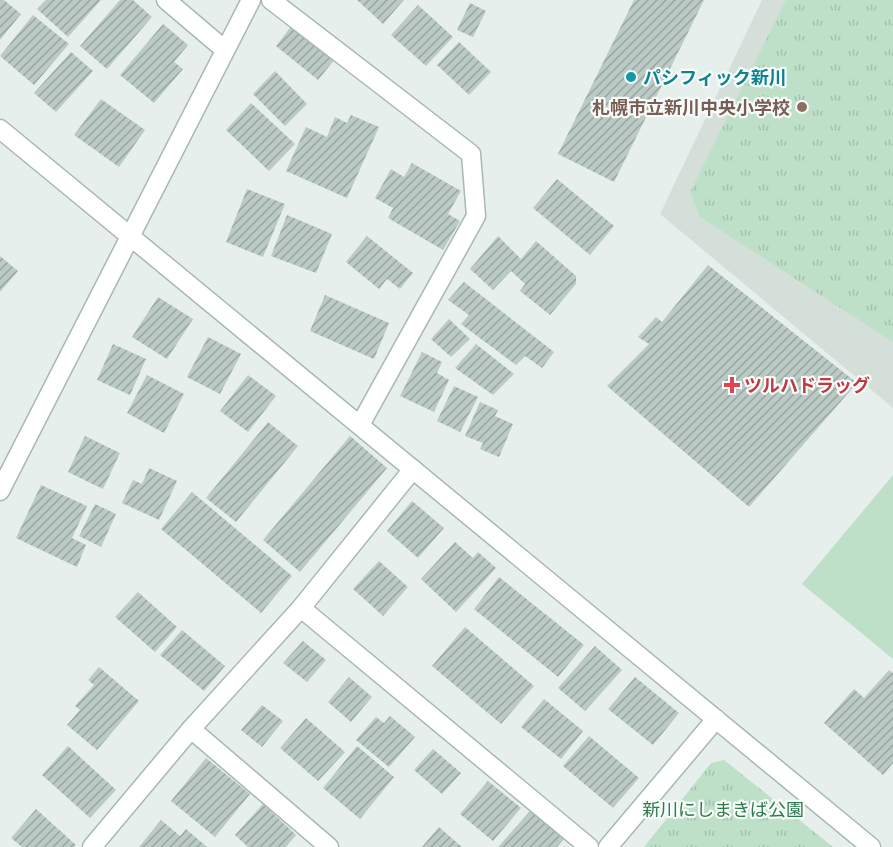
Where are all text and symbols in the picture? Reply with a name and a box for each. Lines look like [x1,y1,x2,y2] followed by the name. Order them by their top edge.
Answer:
[643,67,787,88] place label: パシフィック新川
[624,70,638,84] marker: パシフィック新川
[592,97,790,118] place label: 札幌市立新川中央小学校
[795,100,809,114] marker: 札幌市立新川中央小学校
[744,375,870,396] place label: ツルハドラッグ
[725,378,739,392] marker: ツルハドラッグ
[642,799,804,820] park label: 新川にしまきば公園

